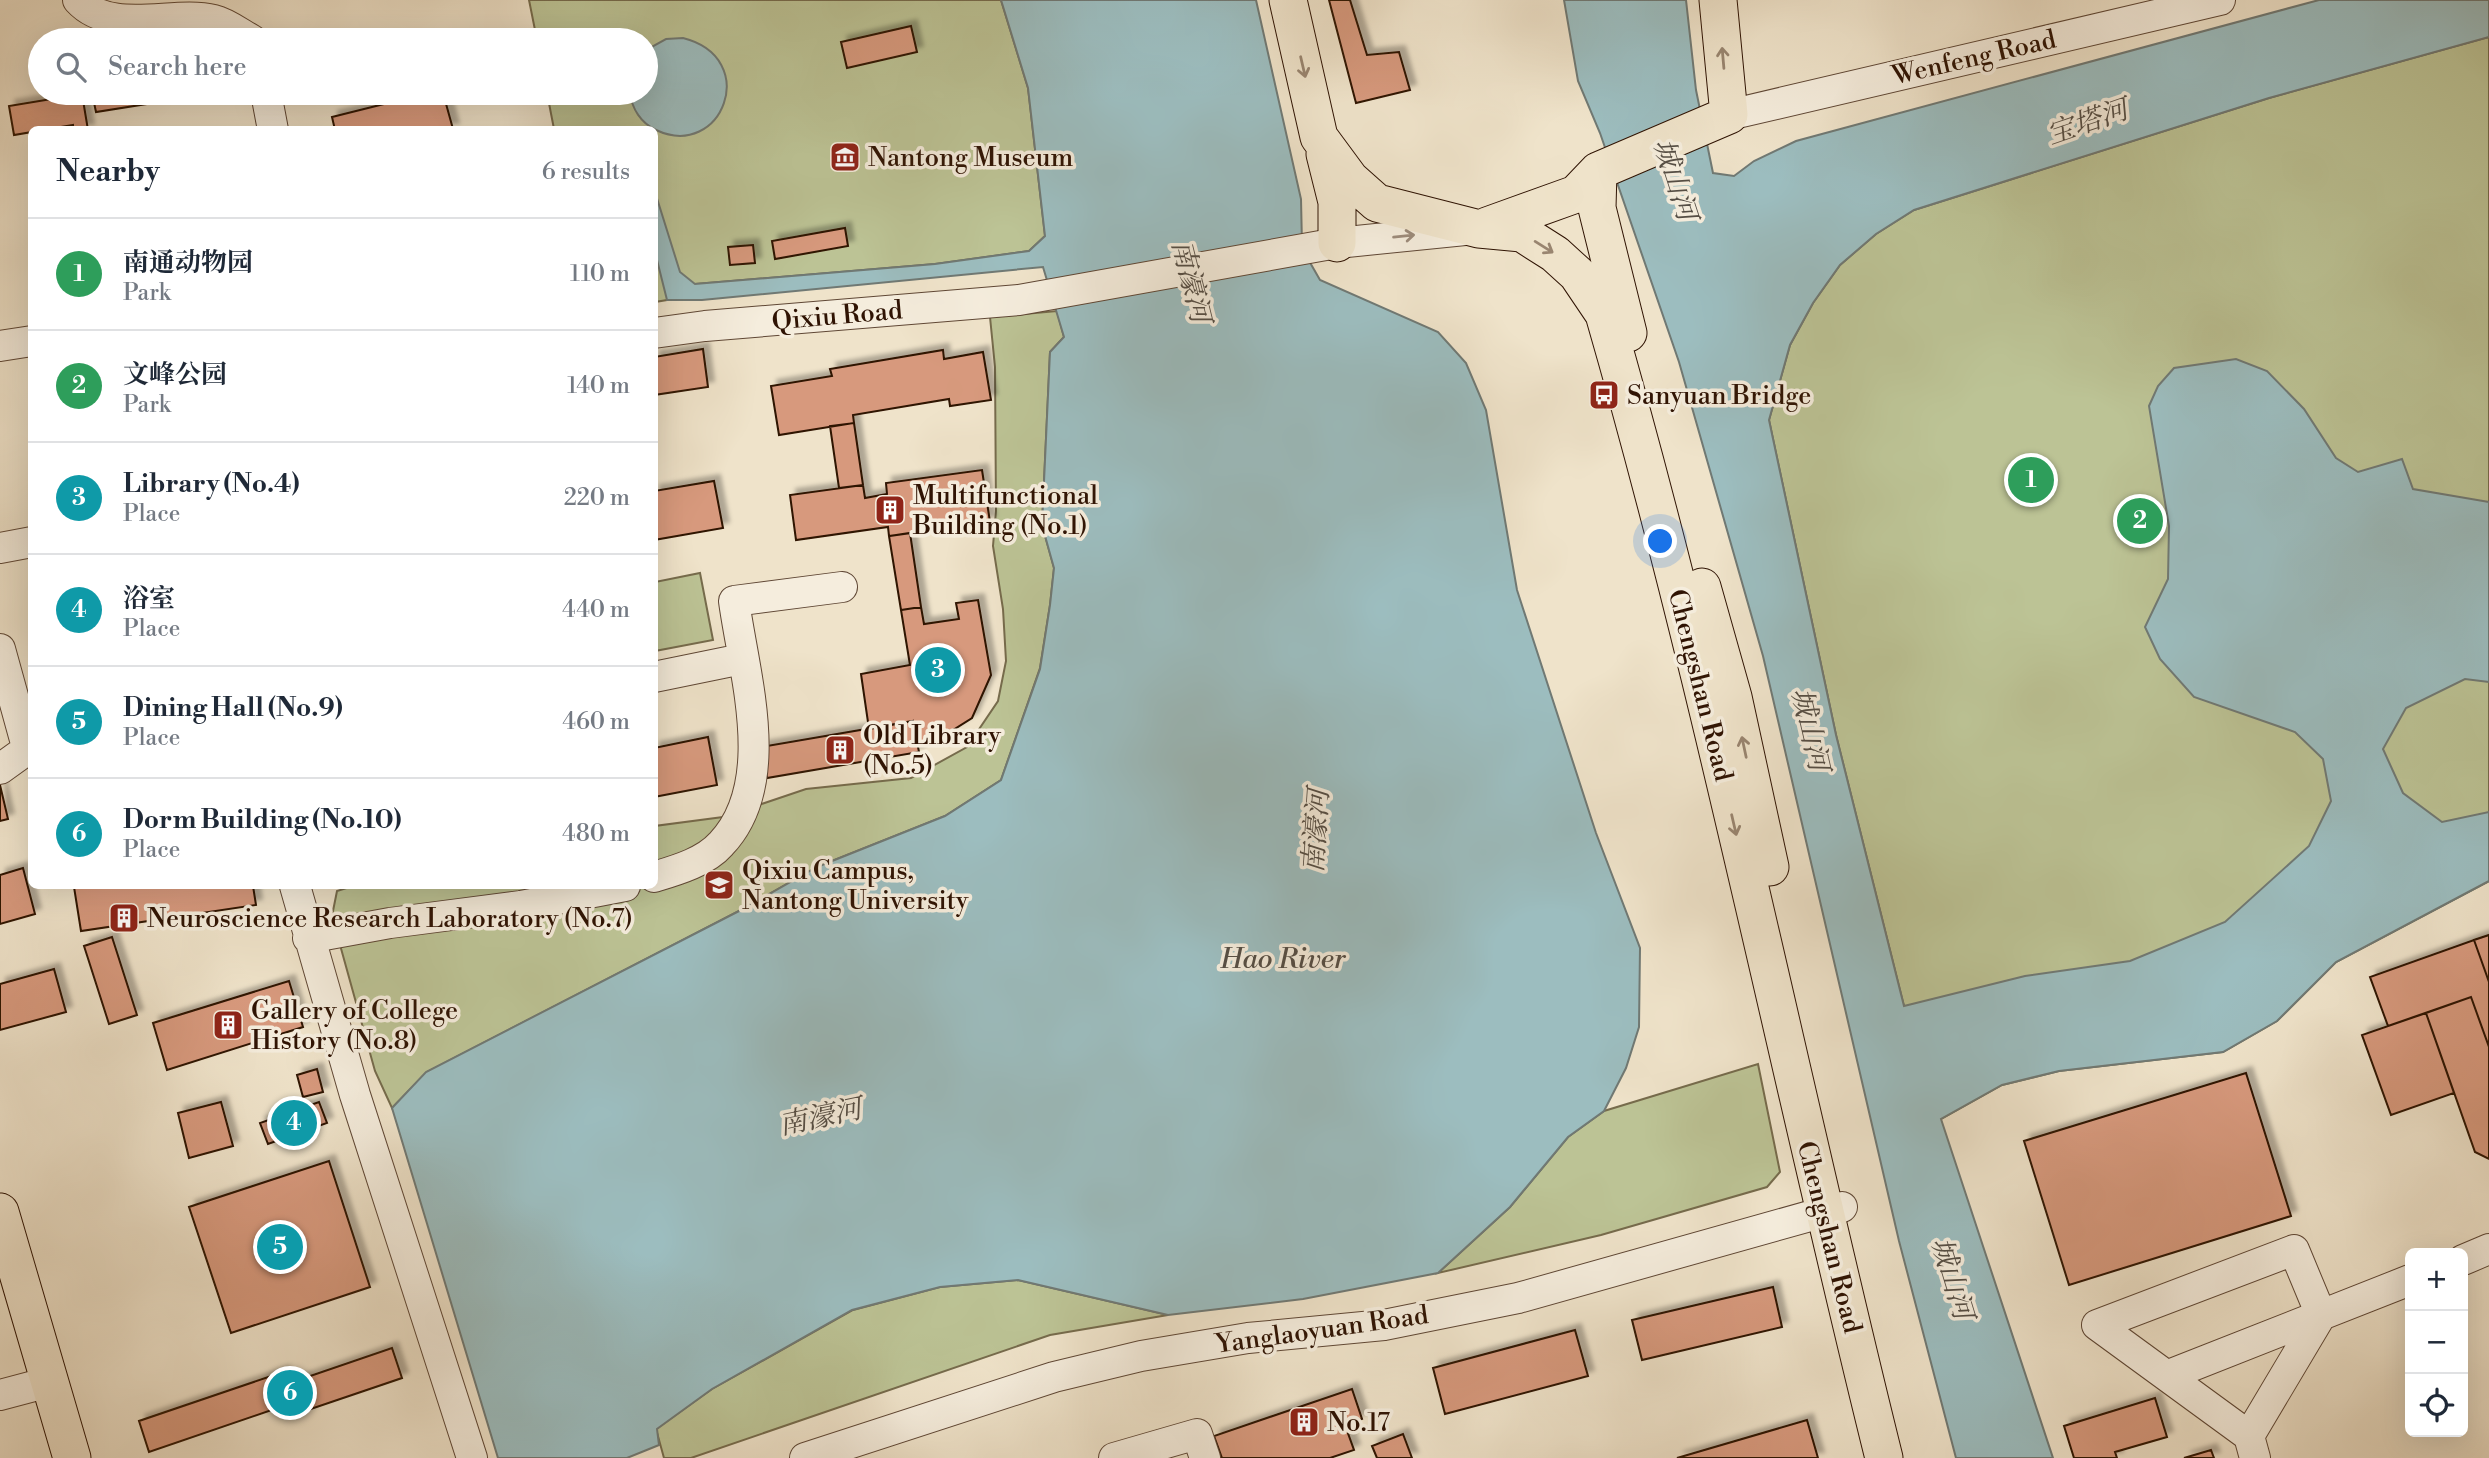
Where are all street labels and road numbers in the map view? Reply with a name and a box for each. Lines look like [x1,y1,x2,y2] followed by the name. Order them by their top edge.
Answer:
[1888,24,2059,93] street label: Wenfeng Road
[770,294,904,338] street label: Qixiu Road
[1661,586,1739,785] street label: Chengshan Road
[1790,1138,1868,1337] street label: Chengshan Road
[1212,1299,1431,1361] street label: Yanglaoyuan Road

